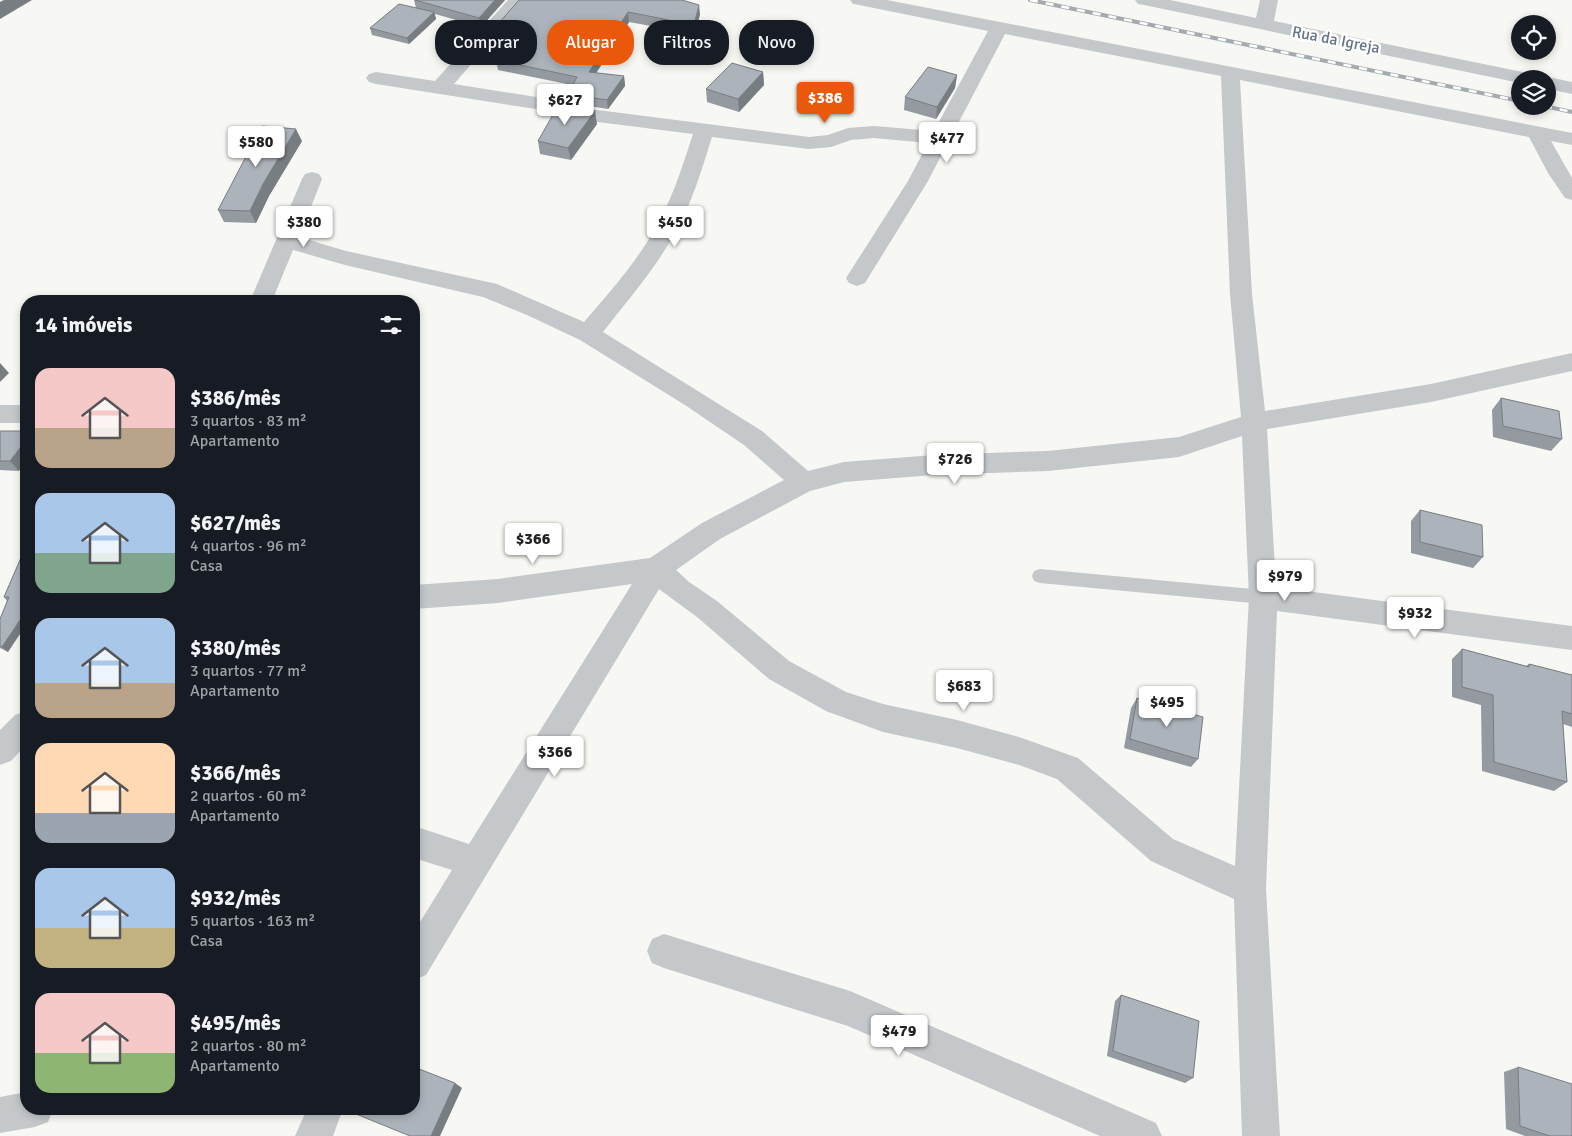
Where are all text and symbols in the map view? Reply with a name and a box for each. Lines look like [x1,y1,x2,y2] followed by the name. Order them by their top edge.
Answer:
[1511,15,1556,115] map controls
[1511,15,1556,60] button: locate
[435,20,537,65] chip: Comprar
[547,20,634,65] chip: Alugar
[644,20,729,65] chip: Filtros
[739,20,814,65] chip: Novo
[1290,22,1382,58] street label: Rua da Igreja
[1511,70,1556,115] button: layers
[795,82,855,124] pin: $386
[535,84,595,126] pin: $627
[808,88,842,108] text: $386
[548,90,582,110] text: $627
[917,121,977,164] pin: $477
[226,126,286,168] pin: $580
[930,128,964,148] text: $477
[239,132,273,152] text: $580
[274,206,334,248] pin: $380
[645,206,705,248] pin: $450
[287,212,321,232] text: $380
[658,212,692,232] text: $450
[377,311,405,339] icon: filters
[35,312,132,338] text: 14 imóveis
[190,385,281,411] text: $386/mês
[75,388,135,448] icon: home
[190,411,307,431] text: 3 quartos · 83 m²
[190,431,280,451] text: Apartamento
[925,442,985,485] pin: $726
[938,449,972,469] text: $726
[190,510,281,536] text: $627/mês
[75,513,135,573] icon: home
[503,522,563,565] pin: $366
[516,529,550,549] text: $366
[190,536,307,556] text: 4 quartos · 96 m²
[190,556,223,576] text: Casa
[1255,560,1315,602] pin: $979
[1268,566,1302,586] text: $979
[1385,596,1445,639] pin: $932
[1398,603,1432,623] text: $932
[190,635,281,661] text: $380/mês
[75,638,135,698] icon: home
[190,661,307,681] text: 3 quartos · 77 m²
[934,670,994,712] pin: $683
[947,676,981,696] text: $683
[190,681,280,701] text: Apartamento
[1137,686,1197,728] pin: $495
[1150,692,1184,712] text: $495
[525,736,585,778] pin: $366
[538,742,572,762] text: $366
[190,760,281,786] text: $366/mês
[75,763,135,823] icon: home
[190,786,307,806] text: 2 quartos · 60 m²
[190,806,280,826] text: Apartamento
[190,885,281,911] text: $932/mês
[75,888,135,948] icon: home
[190,911,315,931] text: 5 quartos · 163 m²
[190,931,223,951] text: Casa
[190,1010,281,1036] text: $495/mês
[75,1013,135,1073] icon: home
[869,1014,929,1057] pin: $479
[882,1021,916,1041] text: $479
[190,1036,307,1056] text: 2 quartos · 80 m²
[190,1056,280,1076] text: Apartamento

